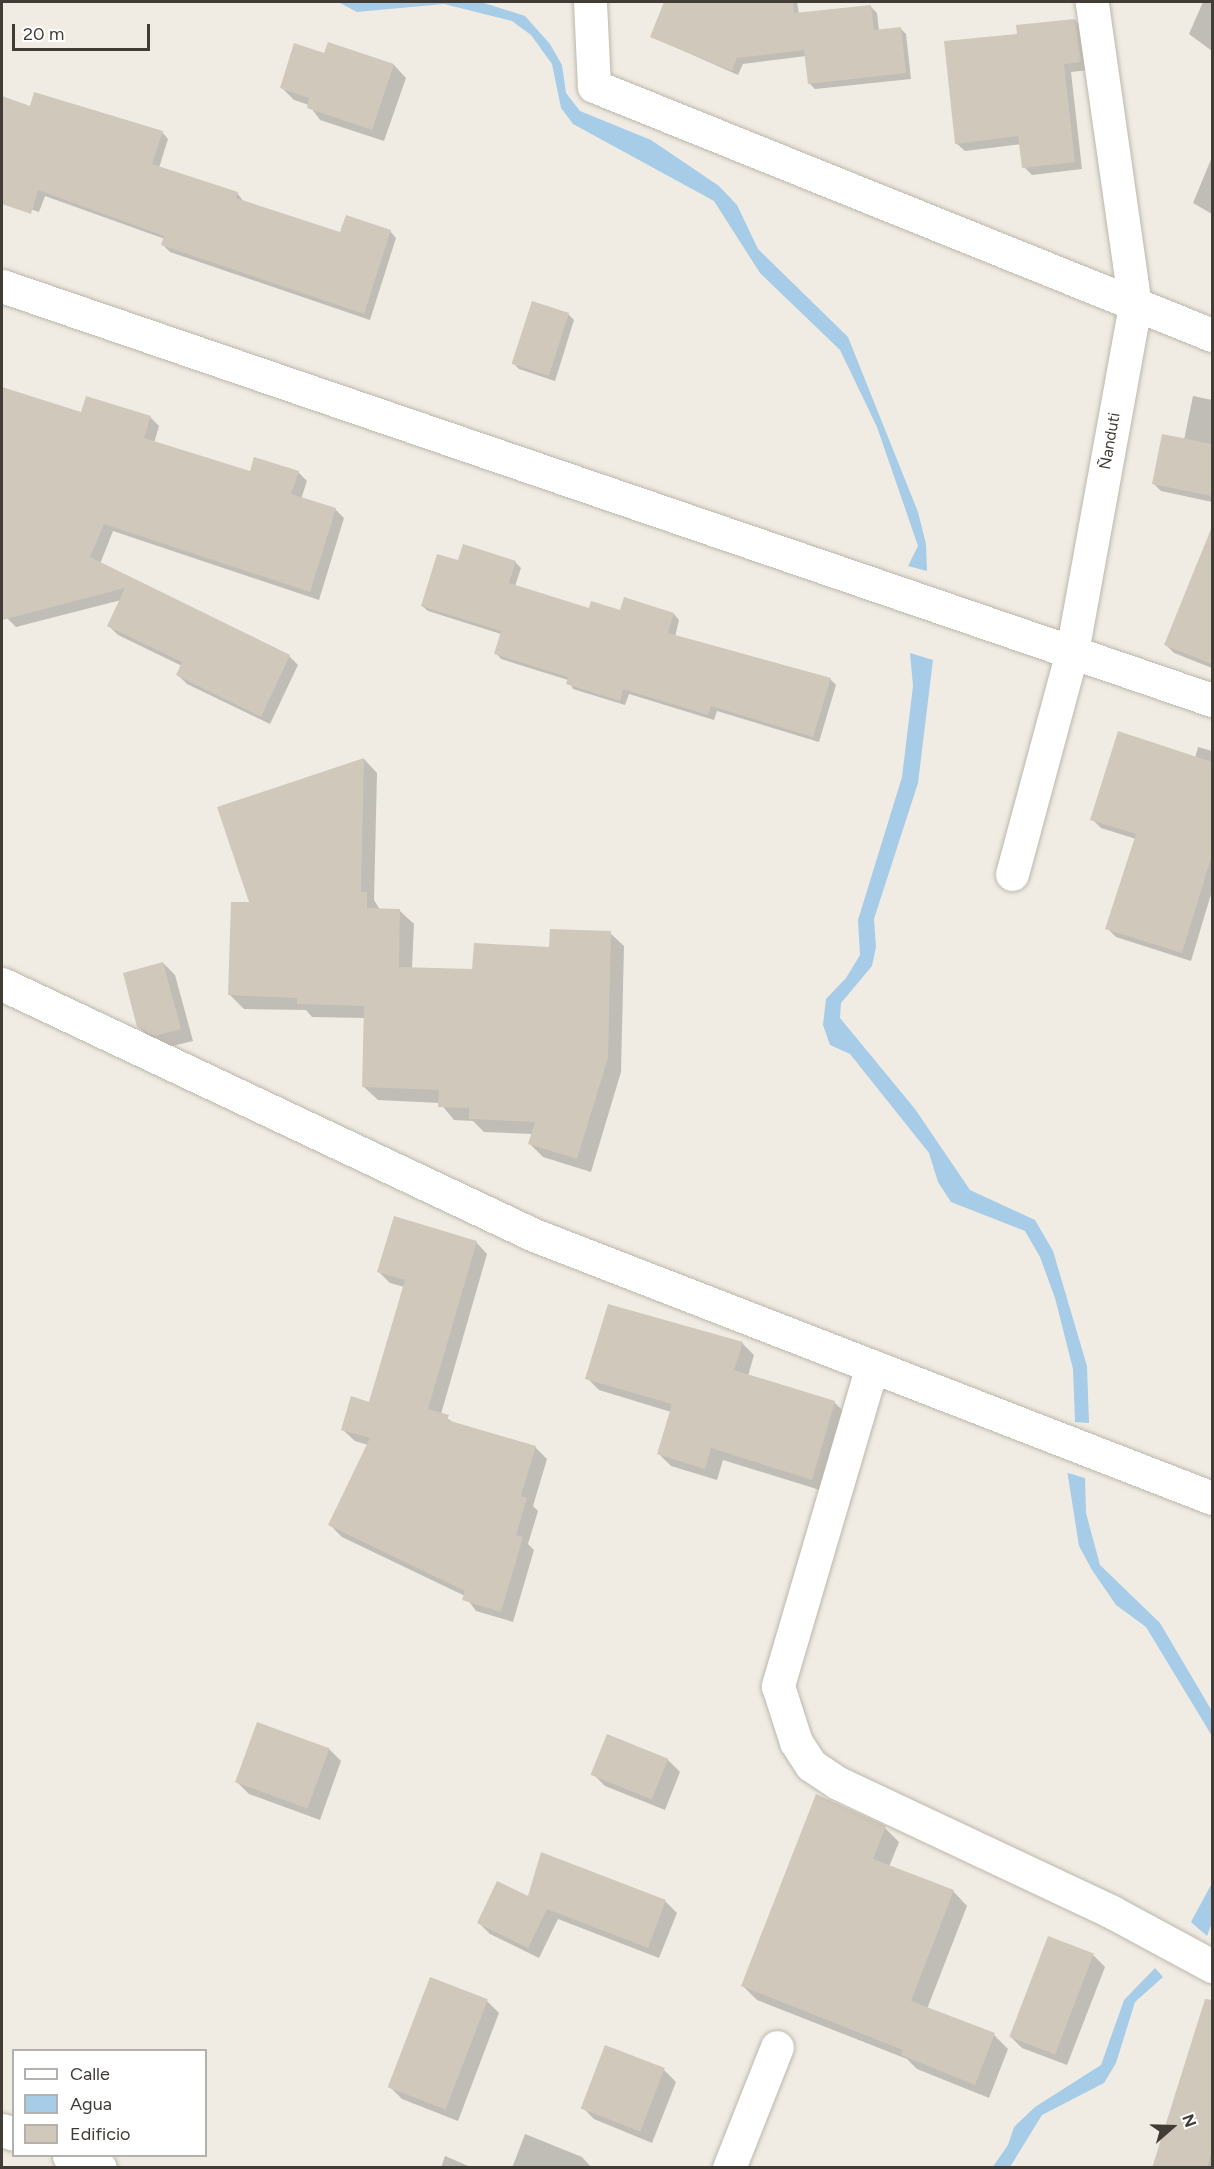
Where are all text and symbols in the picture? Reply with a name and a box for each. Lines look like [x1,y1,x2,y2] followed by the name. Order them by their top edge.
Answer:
[15,12,153,50] scale bar
[23,23,64,45] text: 20 m
[1096,411,1124,471] street label: Ñanduti
[12,2049,207,2157] legend
[70,2063,110,2085] text: Calle
[70,2093,112,2115] text: Agua
[1142,2097,1202,2157] north arrow
[1178,2112,1200,2130] text: N
[70,2123,131,2145] text: Edificio

